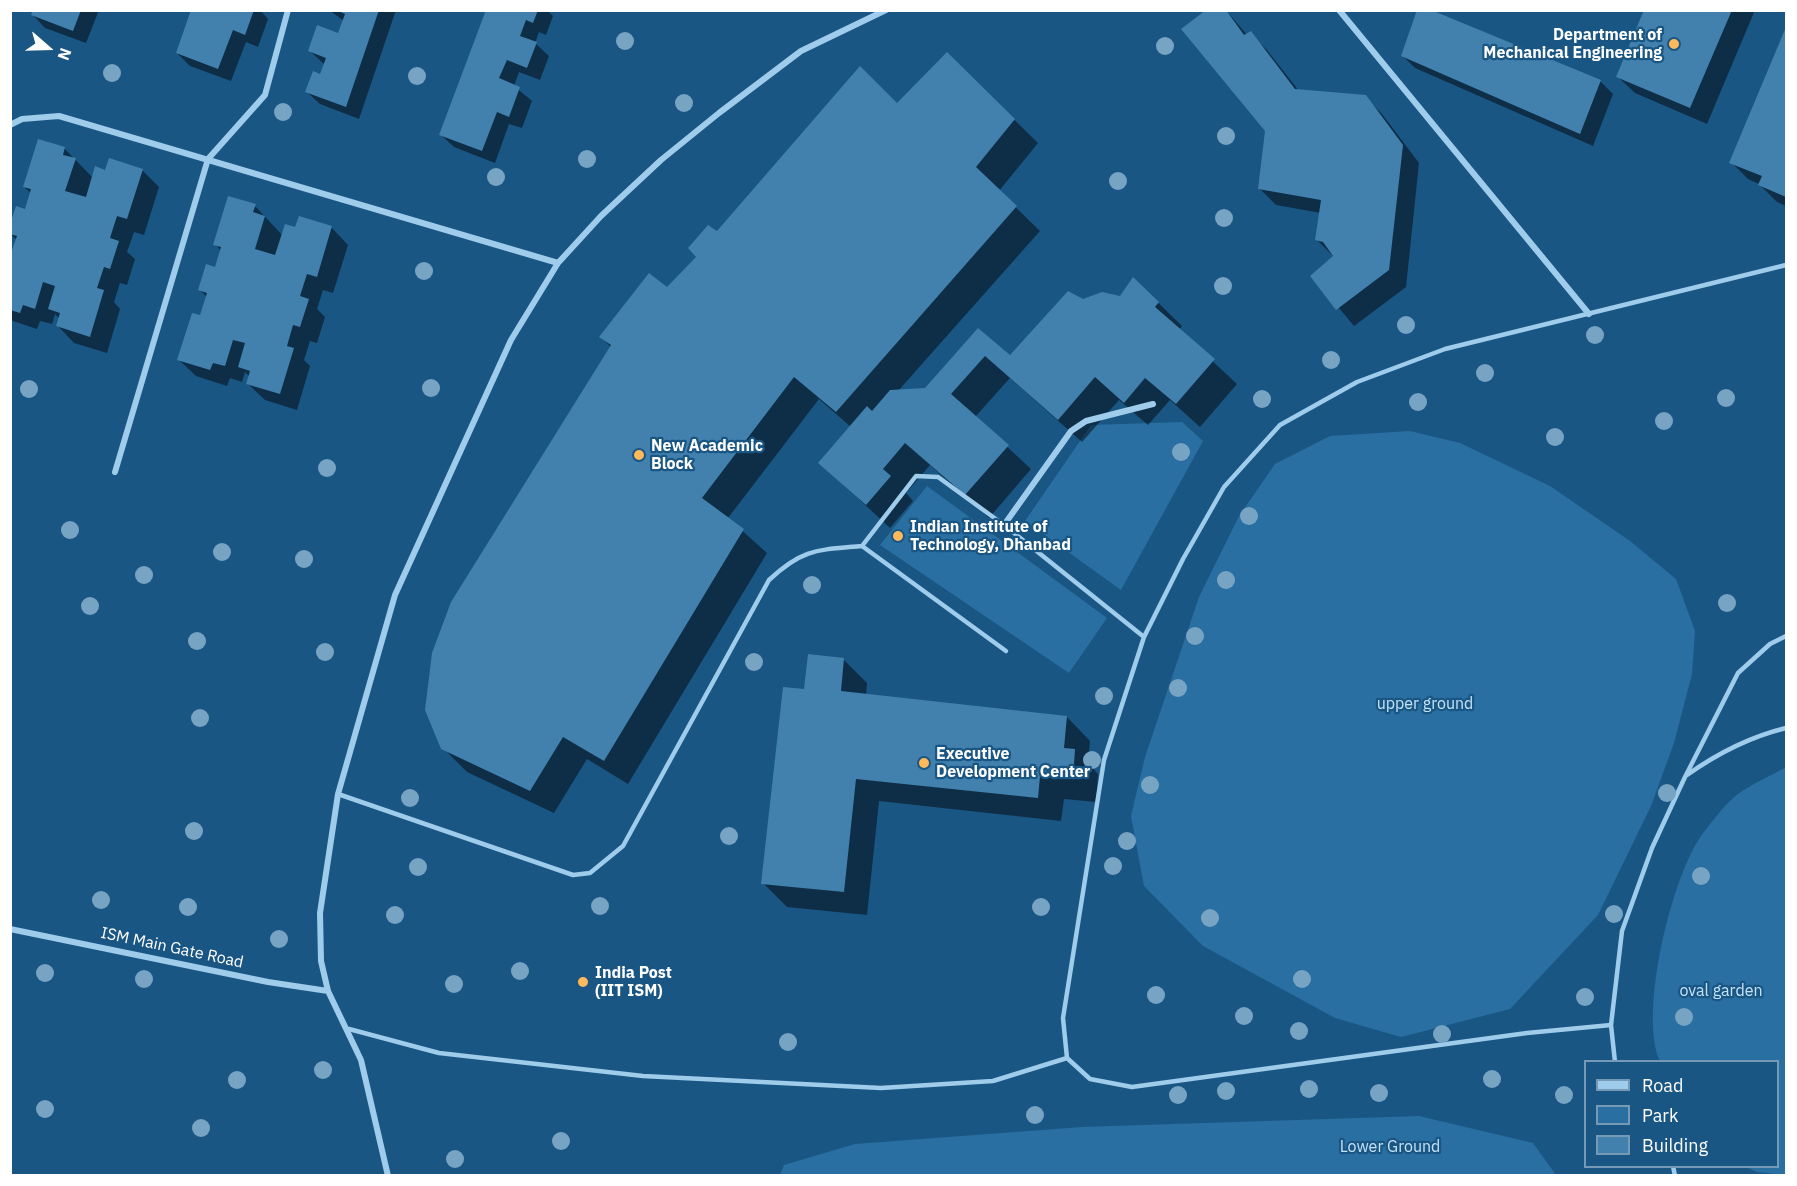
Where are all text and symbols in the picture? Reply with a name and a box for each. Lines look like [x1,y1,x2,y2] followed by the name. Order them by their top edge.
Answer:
[18,18,78,78] north arrow
[1483,25,1662,63] place label: Department of Mechanical Engineering
[1667,37,1681,51] marker: Department of Mechanical Engineering
[54,45,76,63] text: N
[651,436,763,474] place label: New Academic Block
[632,448,646,462] marker: New Academic Block
[910,517,1071,555] place label: Indian Institute of Technology, Dhanbad
[891,529,905,543] marker: Indian Institute of Technology, Dhanbad
[1377,694,1473,714] park label: upper ground
[936,744,1090,782] place label: Executive Development Center
[917,756,931,770] marker: Executive Development Center
[99,923,245,973] street label: ISM Main Gate Road
[595,963,672,1001] place label: India Post (IIT ISM)
[576,975,590,989] marker: India Post (IIT ISM)
[1679,981,1763,1001] park label: oval garden
[1584,1060,1779,1168] legend
[1642,1074,1683,1097] text: Road
[1642,1104,1678,1127] text: Park
[1642,1134,1708,1157] text: Building
[1340,1137,1440,1157] park label: Lower Ground

